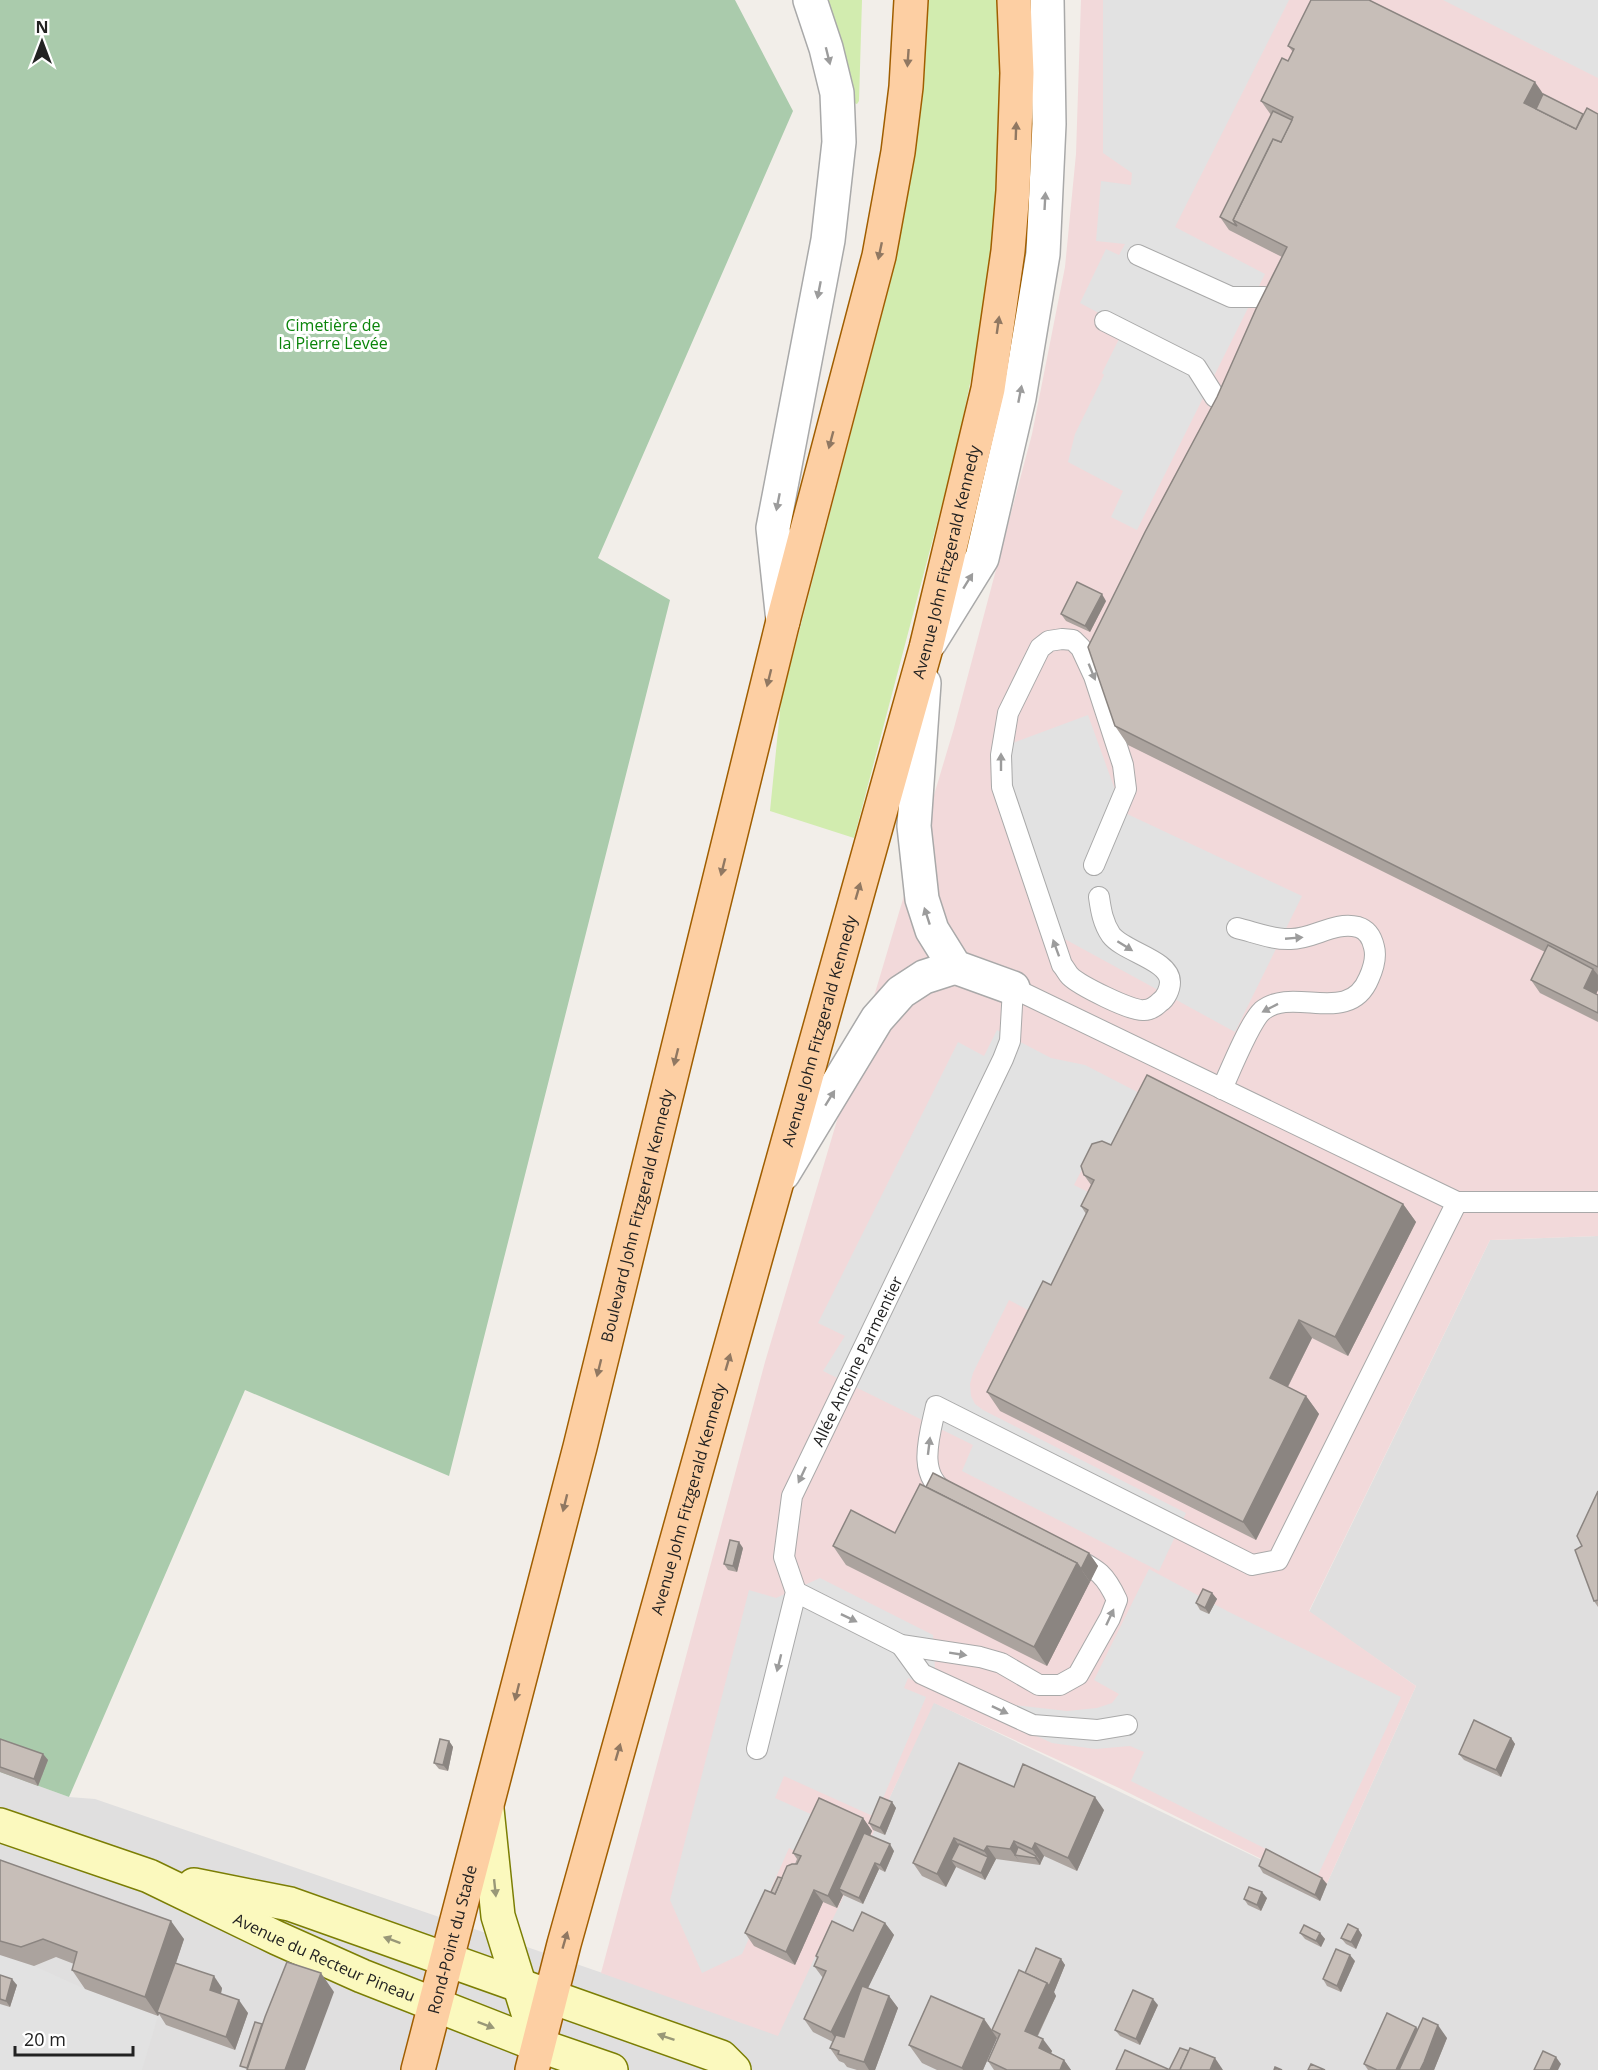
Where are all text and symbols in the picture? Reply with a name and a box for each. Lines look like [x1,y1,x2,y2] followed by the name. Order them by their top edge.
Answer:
[12,12,72,72] north arrow
[35,16,49,38] text: N
[823,47,833,65] one-way arrow
[903,49,913,68] one-way arrow
[1011,121,1021,140] one-way arrow
[1041,191,1050,210] one-way arrow
[875,242,884,261] one-way arrow
[814,281,823,300] one-way arrow
[278,314,388,354] park label: Cimetière de la Pierre Levée
[993,315,1002,334] one-way arrow
[1016,384,1025,403] one-way arrow
[826,431,835,449] one-way arrow
[907,442,985,681] street label: Avenue John Fitzgerald Kennedy
[773,493,782,512] one-way arrow
[962,572,973,589] one-way arrow
[1087,663,1097,681] one-way arrow
[764,669,774,687] one-way arrow
[997,753,1006,772] one-way arrow
[717,858,727,876] one-way arrow
[854,882,864,900] one-way arrow
[922,907,932,925] one-way arrow
[776,912,862,1149] street label: Avenue John Fitzgerald Kennedy
[1285,933,1304,942] one-way arrow
[1050,939,1060,957] one-way arrow
[1117,940,1133,951] one-way arrow
[1261,1003,1279,1013] one-way arrow
[671,1047,681,1066] one-way arrow
[595,1086,679,1344] street label: Boulevard John Fitzgerald Kennedy
[825,1090,836,1106] one-way arrow
[807,1272,908,1450] street label: Allée Antoine Parmentier
[724,1353,733,1371] one-way arrow
[594,1359,604,1378] one-way arrow
[645,1380,731,1617] street label: Avenue John Fitzgerald Kennedy
[924,1436,933,1455] one-way arrow
[797,1466,807,1484] one-way arrow
[560,1494,570,1513] one-way arrow
[1105,1609,1114,1626] one-way arrow
[840,1613,857,1622] one-way arrow
[949,1650,968,1659] one-way arrow
[773,1653,783,1672] one-way arrow
[512,1684,521,1702] one-way arrow
[991,1705,1008,1714] one-way arrow
[614,1743,624,1761] one-way arrow
[422,1862,482,2016] street label: Rond-Point du Stade
[490,1879,500,1898] one-way arrow
[230,1908,419,2007] street label: Avenue du Recteur Pineau
[561,1931,570,1949] one-way arrow
[383,1935,401,1945] one-way arrow
[15,2019,134,2057] scale bar
[477,2021,495,2031] one-way arrow
[24,2027,66,2051] text: 20 m
[657,2032,675,2042] one-way arrow

